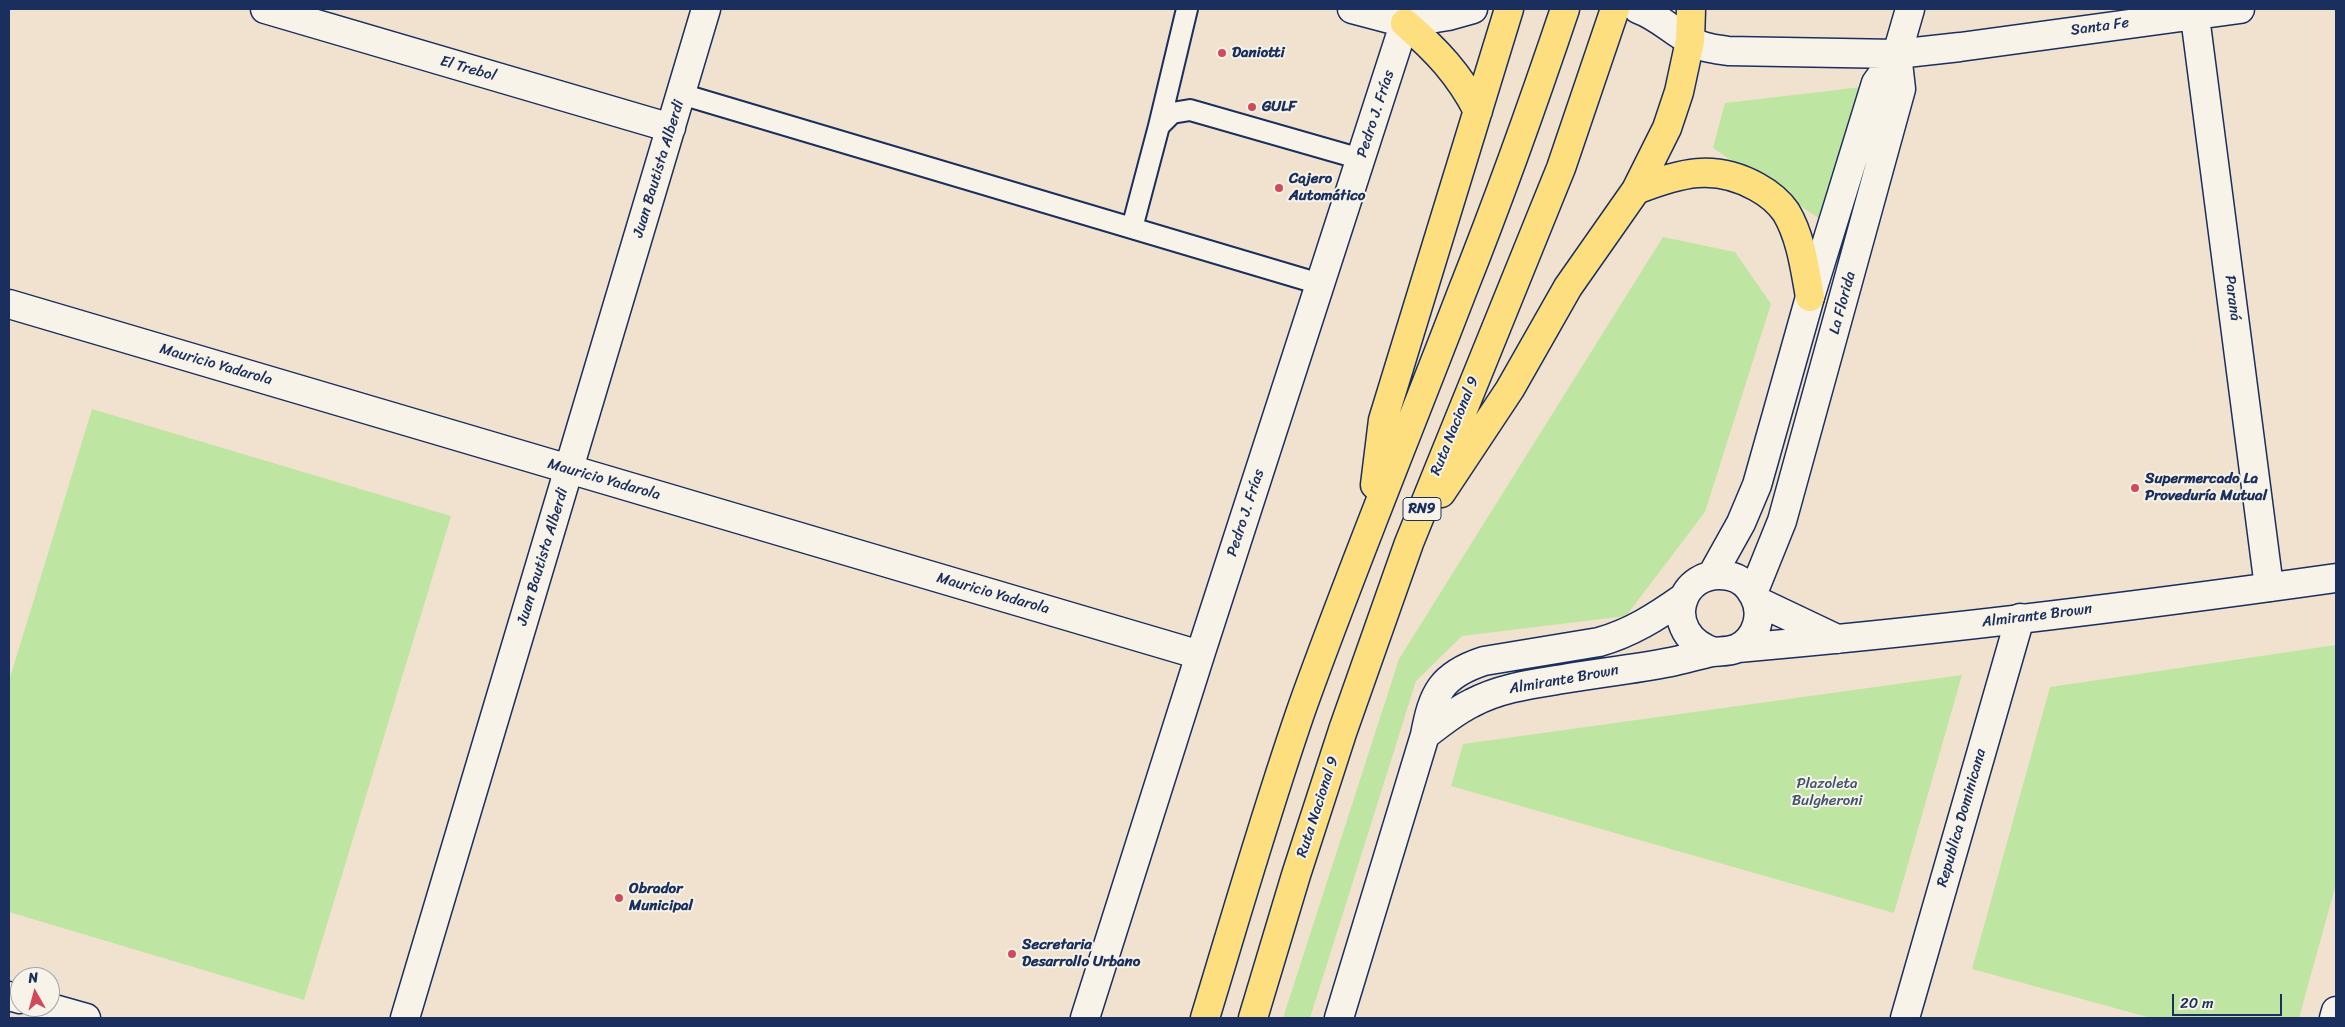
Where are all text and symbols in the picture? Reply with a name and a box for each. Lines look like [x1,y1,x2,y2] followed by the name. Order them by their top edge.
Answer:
[2070,14,2130,40] street label: Santa Fe
[1232,44,1285,62] place label: Daniotti
[1216,47,1228,59] marker: Daniotti
[438,52,498,86] street label: El Trebol
[1353,68,1399,160] street label: Pedro J. Frías
[630,98,688,240] street label: Juan Bautista Alberdi
[1262,98,1296,116] place label: GULF
[1246,101,1258,113] marker: GULF
[1289,170,1365,205] place label: Cajero Automático
[1273,182,1285,194] marker: Cajero Automático
[1826,270,1860,336] street label: La Florida
[2220,274,2244,322] street label: Paraná
[158,340,274,390] street label: Mauricio Yadarola
[1427,374,1483,478] street label: Ruta Nacional 9
[546,455,662,505] street label: Mauricio Yadarola
[1223,467,1269,559] street label: Pedro J. Frías
[2145,470,2267,505] place label: Supermercado La Proveduría Mutual
[2129,482,2141,494] marker: Supermercado La Proveduría Mutual
[514,486,572,628] street label: Juan Bautista Alberdi
[1403,498,1441,520] road number: RN9
[935,569,1051,619] street label: Mauricio Yadarola
[1981,600,2093,632] street label: Almirante Brown
[1508,662,1620,698] street label: Almirante Brown
[1934,747,1990,889] street label: Republica Dominicana
[1293,754,1343,860] street label: Ruta Nacional 9
[1792,775,1862,810] park label: Plazoleta Bulgheroni
[629,880,693,915] place label: Obrador Municipal
[613,892,625,904] marker: Obrador Municipal
[1022,936,1140,971] place label: Secretaria Desarrollo Urbano
[1006,948,1018,960] marker: Secretaria Desarrollo Urbano
[27,965,40,991] text: N
[10,967,60,1017] north arrow
[2175,984,2285,1016] scale bar
[2180,990,2214,1016] text: 20 m

